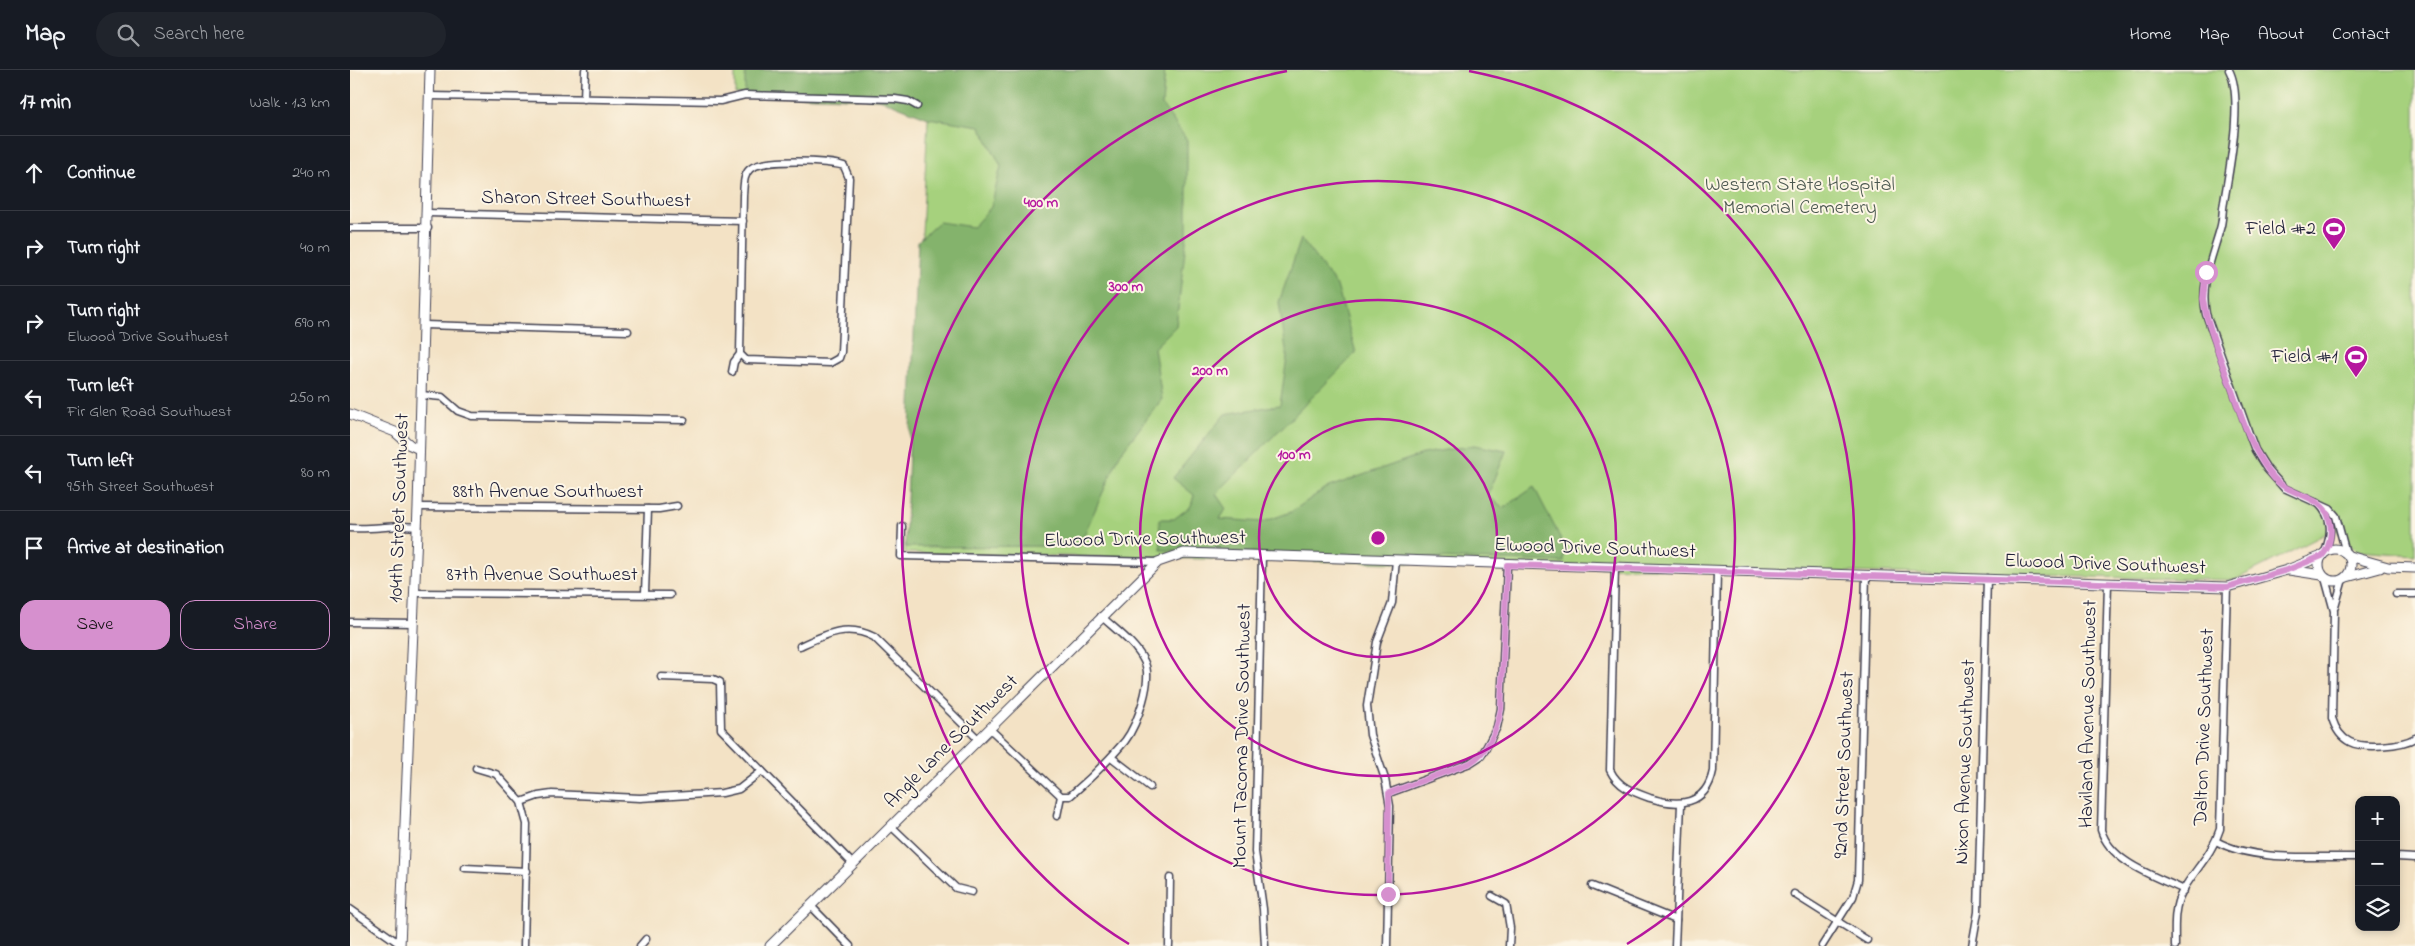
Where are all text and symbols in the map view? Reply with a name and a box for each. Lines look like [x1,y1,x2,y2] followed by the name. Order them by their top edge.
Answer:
[96,12,446,57] search box
[25,17,66,52] text: Map
[114,21,142,49] icon: search
[154,21,245,48] text: Search here
[2130,22,2171,48] text: Home
[2199,22,2230,48] text: Map
[2258,22,2304,48] text: About
[2332,22,2390,48] text: Contact
[20,88,71,118] text: 17 min
[249,91,330,115] text: Walk · 1.3 km
[20,159,48,187] icon: ahead
[67,160,135,187] text: Continue
[292,161,330,185] text: 240 m
[1705,171,1895,223] park label: Western State Hospital Memorial Cemetery
[481,184,691,216] street label: Sharon Street Southwest
[1023,192,1059,214] text: 400 m
[2245,215,2316,244] place label: Field #2
[2321,216,2347,250] sports icon: Field #2
[20,234,48,262] icon: right
[67,235,140,262] text: Turn right
[300,236,330,260] text: 40 m
[2195,261,2218,284] route start
[1108,276,1144,298] text: 300 m
[67,298,140,325] text: Turn right
[20,309,48,337] icon: right
[295,311,330,335] text: 690 m
[67,325,229,349] text: Elwood Drive Southwest
[2270,343,2338,372] place label: Field #1
[2343,344,2369,378] sports icon: Field #1
[1191,360,1228,382] text: 200 m
[67,373,134,400] text: Turn left
[20,384,48,412] icon: left
[290,386,330,410] text: 250 m
[67,400,232,424] text: Fir Glen Road Southwest
[382,412,418,603] street label: 104th Street Southwest
[1277,444,1311,466] text: 100 m
[67,448,134,475] text: Turn left
[20,459,48,487] icon: left
[301,461,330,485] text: 80 m
[67,475,214,499] text: 95th Street Southwest
[453,478,644,507] street label: 88th Avenue Southwest
[1044,524,1247,556] street label: Elwood Drive Southwest
[1369,529,1387,547] centre of rings
[1494,531,1697,567] street label: Elwood Drive Southwest
[20,534,48,562] icon: arrive
[67,535,224,562] text: Arrive at destination
[2004,547,2207,583] street label: Elwood Drive Southwest
[446,561,638,590] street label: 87th Avenue Southwest
[2073,599,2105,829] street label: Haviland Avenue Southwest
[20,600,170,650] button: Save
[180,600,330,650] button: Share
[1226,603,1260,869] street label: Mount Tacoma Drive Southwest
[2187,628,2223,827] street label: Dalton Drive Southwest
[1948,659,1984,865] street label: Nixon Avenue Southwest
[878,668,1027,816] street label: Angle Lane Southwest
[1827,671,1863,859] street label: 92nd Street Southwest
[2355,796,2400,931] map controls
[2355,796,2400,841] button: +
[2355,841,2400,886] button: −
[1377,883,1400,906] route end
[2355,886,2400,931] button: layers

